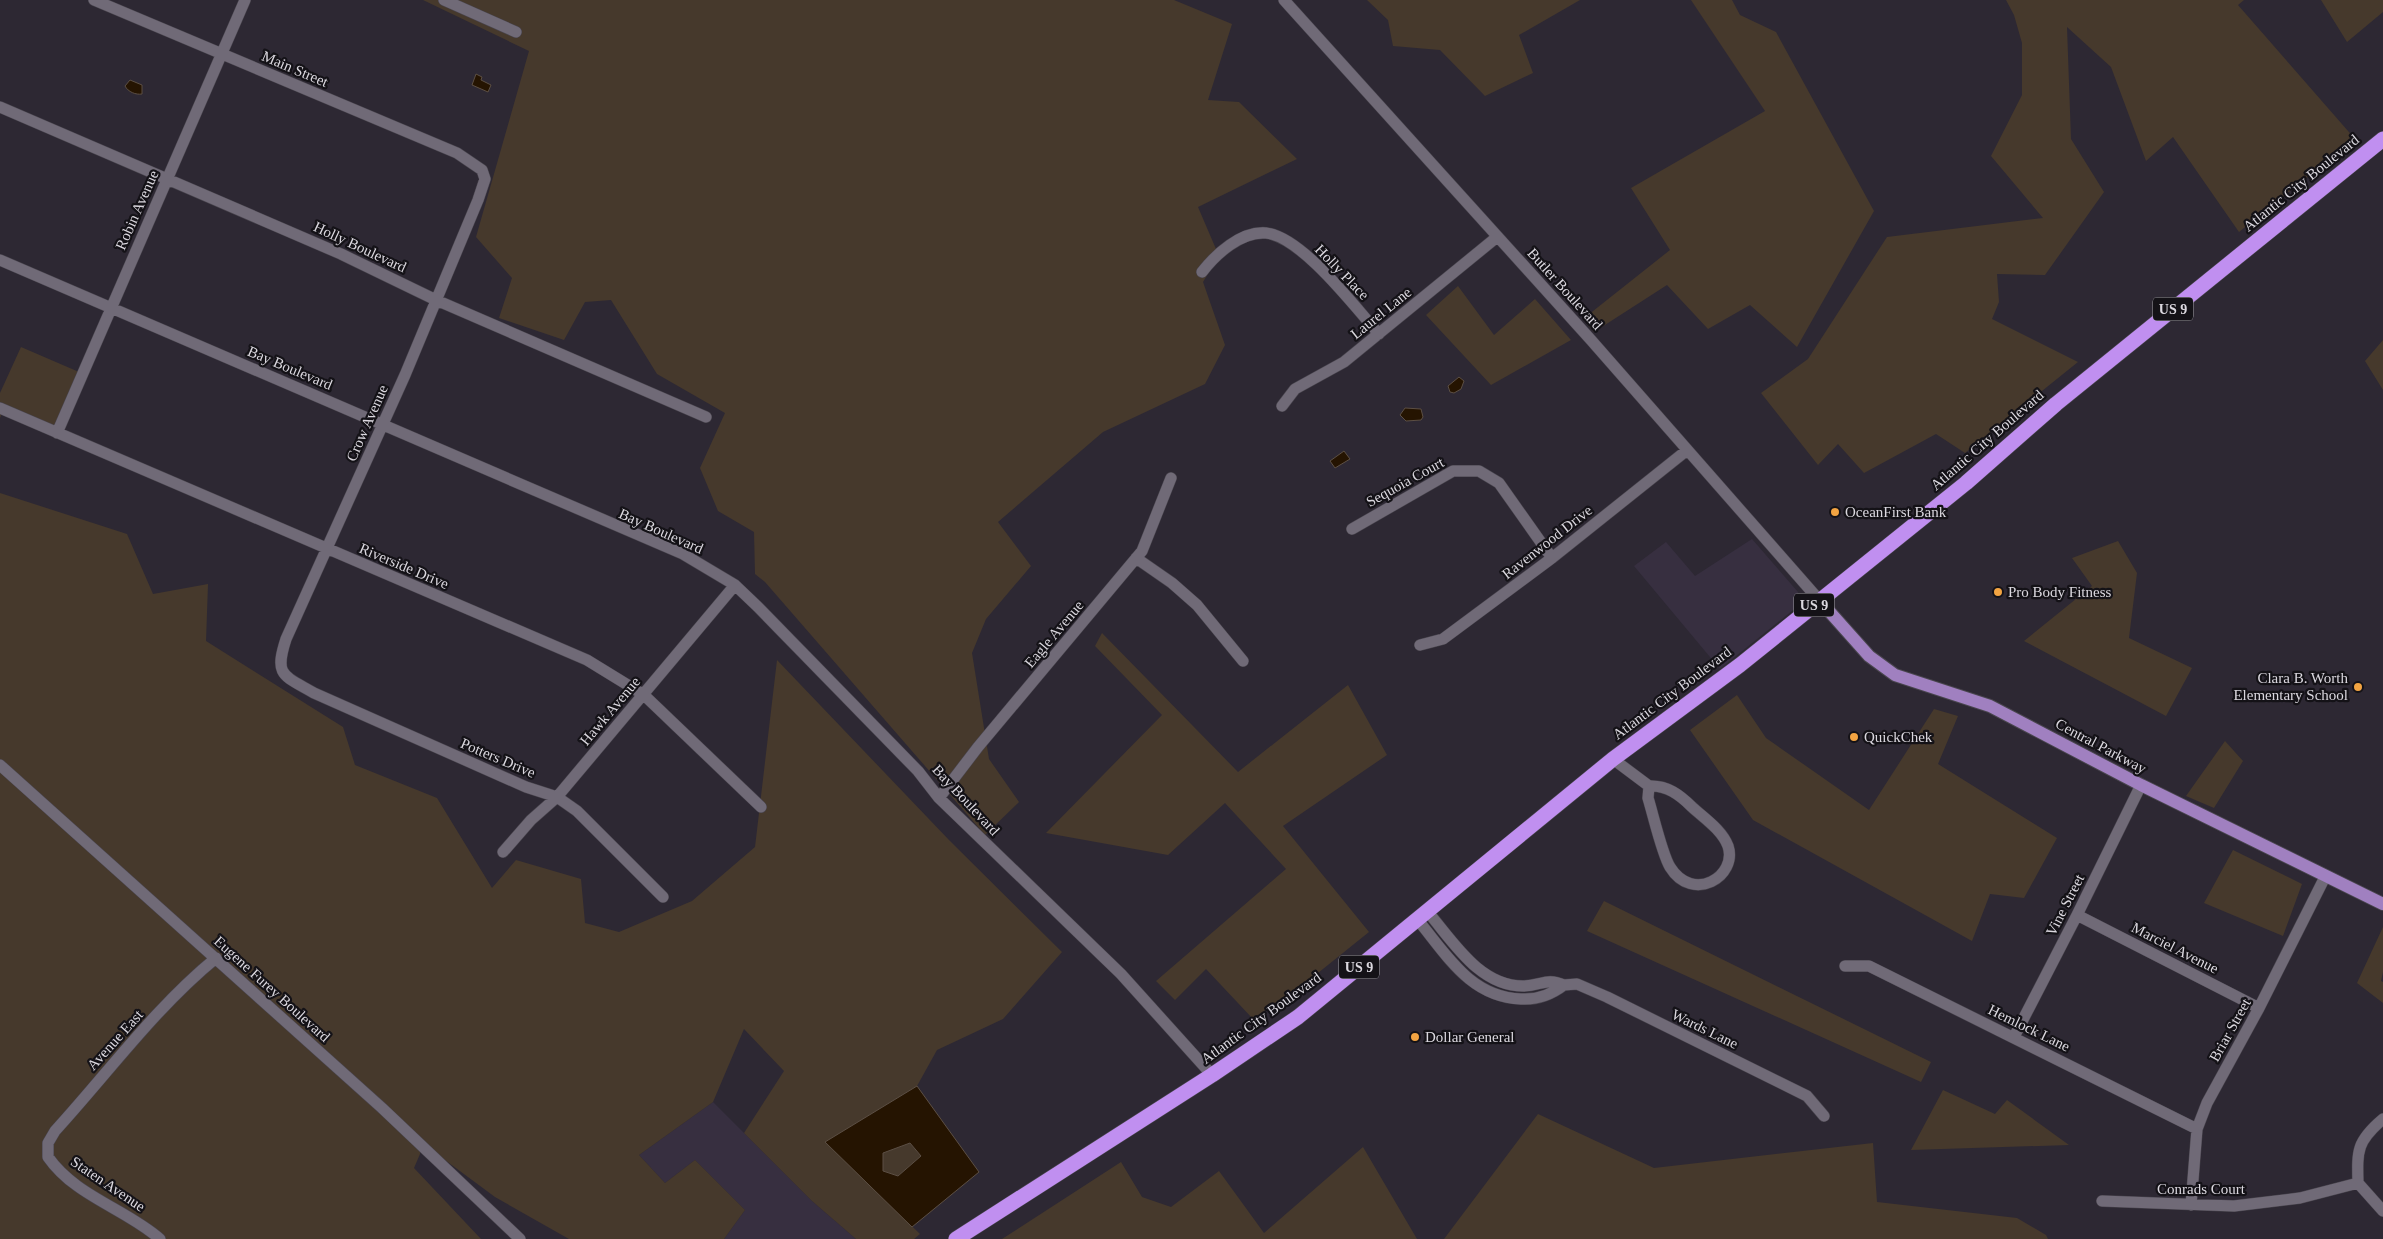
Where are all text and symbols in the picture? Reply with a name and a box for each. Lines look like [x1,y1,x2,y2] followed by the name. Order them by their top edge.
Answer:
[259,48,331,90] street label: Main Street
[2240,131,2362,235] street label: Atlantic City Boulevard
[112,168,162,252] street label: Robin Avenue
[311,219,409,276] street label: Holly Boulevard
[1312,241,1372,303] street label: Holly Place
[1524,245,1606,333] street label: Butler Boulevard
[1348,284,1415,342] street label: Laurel Lane
[2153,298,2193,320] road number: US 9
[245,343,335,393] street label: Bay Boulevard
[343,382,391,464] street label: Crow Avenue
[1927,386,2047,493] street label: Atlantic City Boulevard
[1363,454,1447,510] street label: Sequoia Court
[1499,502,1595,582] street label: Ravenwood Drive
[1845,504,1947,520] place label: OceanFirst Bank
[616,505,706,557] street label: Bay Boulevard
[1829,506,1841,518] marker: OceanFirst Bank
[357,540,451,592] street label: Riverside Drive
[2008,584,2112,600] place label: Pro Body Fitness
[1992,586,2004,598] marker: Pro Body Fitness
[1794,594,1834,616] road number: US 9
[1021,597,1087,671] street label: Eagle Avenue
[1610,643,1735,743] street label: Atlantic City Boulevard
[2233,670,2348,703] place label: Clara B. Worth Elementary School
[577,673,643,748] street label: Hawk Avenue
[2352,681,2364,693] marker: Clara B. Worth Elementary School
[2053,715,2150,777] street label: Central Parkway
[1864,729,1933,745] place label: QuickChek
[1848,731,1860,743] marker: QuickChek
[458,735,538,781] street label: Potters Drive
[929,761,1003,839] street label: Bay Boulevard
[2043,871,2088,938] street label: Vine Street
[2129,919,2221,977] street label: Marciel Avenue
[211,933,333,1045] street label: Eugene Furey Boulevard
[1339,956,1379,979] road number: US 9
[1198,969,1324,1067] street label: Atlantic City Boulevard
[2206,995,2254,1064] street label: Briar Street
[1986,1001,2073,1055] street label: Hemlock Lane
[84,1006,147,1073] street label: Avenue East
[1669,1006,1741,1052] street label: Wards Lane
[1425,1029,1515,1045] place label: Dollar General
[1409,1031,1421,1043] marker: Dollar General
[68,1153,148,1215] street label: Staten Avenue
[2157,1181,2246,1197] street label: Conrads Court

